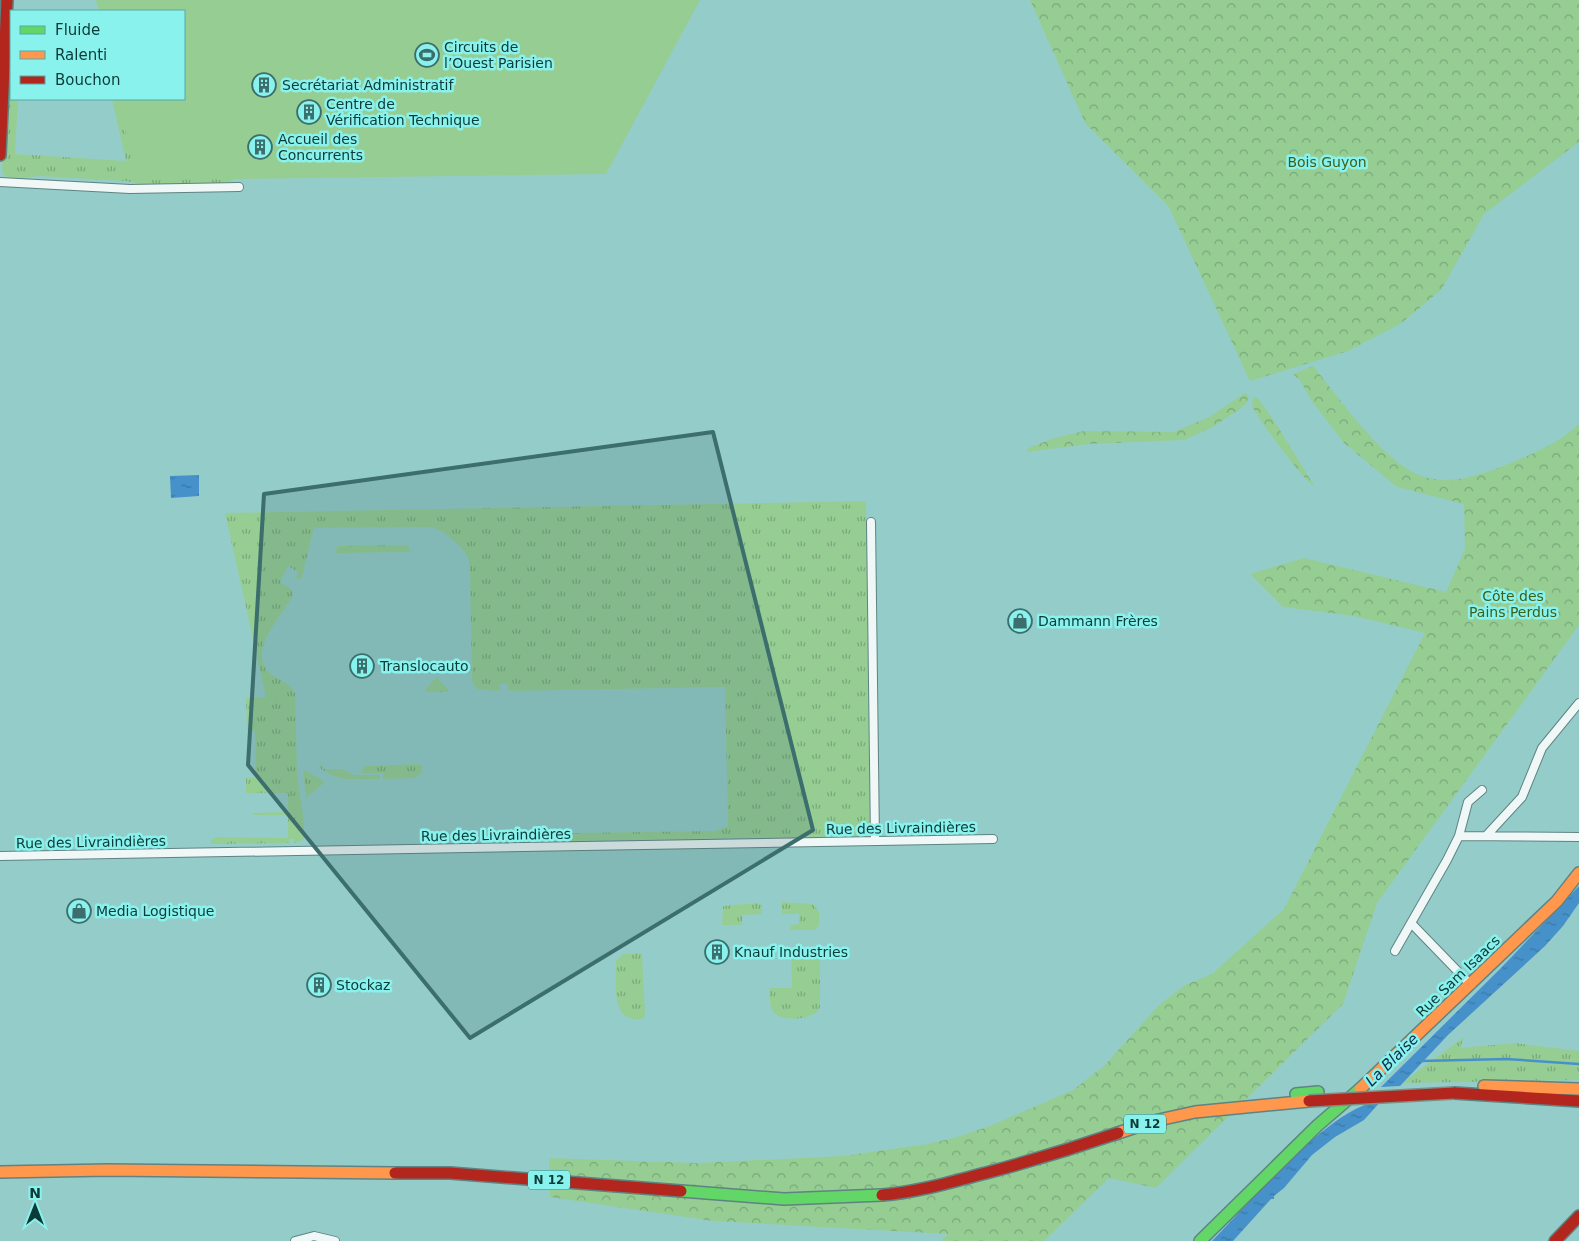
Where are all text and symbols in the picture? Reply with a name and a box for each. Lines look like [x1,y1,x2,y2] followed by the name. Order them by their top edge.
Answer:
[10,10,185,100] legend
[55,21,100,39] text: Fluide
[444,39,553,71] place label: Circuits de l’Ouest Parisien
[414,42,440,68] sports icon: Circuits de l’Ouest Parisien
[55,46,107,64] text: Ralenti
[55,71,120,89] text: Bouchon
[251,72,277,98] building icon: Secrétariat Administratif
[282,77,454,93] place label: Secrétariat Administratif
[326,96,480,128] place label: Centre de Vérification Technique
[296,99,322,125] building icon: Centre de Vérification Technique
[278,131,363,163] place label: Accueil des Concurrents
[247,134,273,160] building icon: Accueil des Concurrents
[1287,154,1367,170] park label: Bois Guyon
[1469,588,1557,620] park label: Côte des Pains Perdus
[1007,608,1033,634] shop icon: Dammann Frères
[1038,613,1158,629] place label: Dammann Frères
[349,653,375,679] building icon: Translocauto
[379,658,469,674] place label: Translocauto
[826,819,976,837] street label: Rue des Livraindières
[421,826,571,844] street label: Rue des Livraindières
[16,833,166,851] street label: Rue des Livraindières
[66,898,92,924] shop icon: Media Logistique
[96,903,214,919] place label: Media Logistique
[1413,932,1503,1020] street label: Rue Sam Isaacs
[704,939,730,965] building icon: Knauf Industries
[734,944,848,960] place label: Knauf Industries
[306,972,332,998] building icon: Stockaz
[336,977,390,993] place label: Stockaz
[1362,1030,1422,1090] water label: La Blaise
[1124,1114,1166,1134] road number: N 12
[528,1170,570,1190] road number: N 12
[10,1181,60,1231] north arrow
[29,1185,41,1201] text: N

